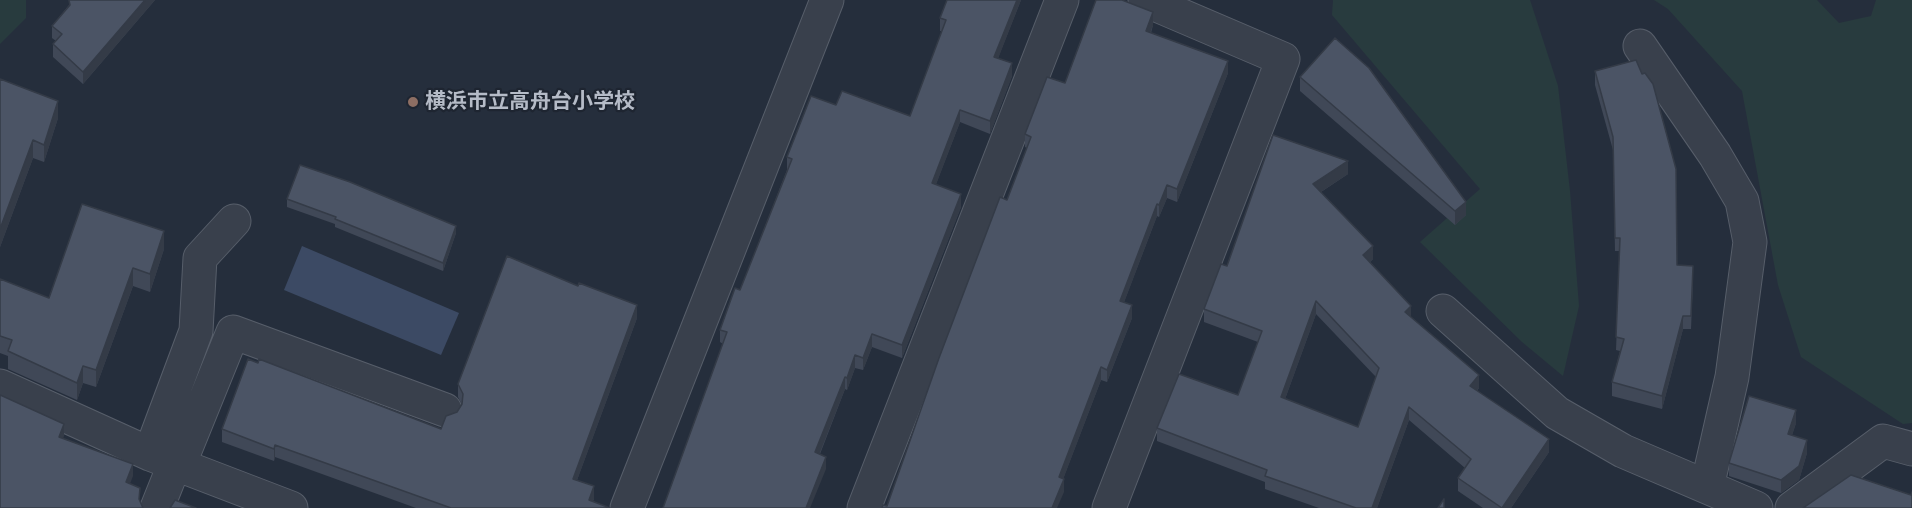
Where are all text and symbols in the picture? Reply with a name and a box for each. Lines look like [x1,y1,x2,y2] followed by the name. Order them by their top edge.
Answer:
[425,89,635,115] place label: 横浜市立高舟台小学校
[406,95,420,109] marker: 横浜市立高舟台小学校

